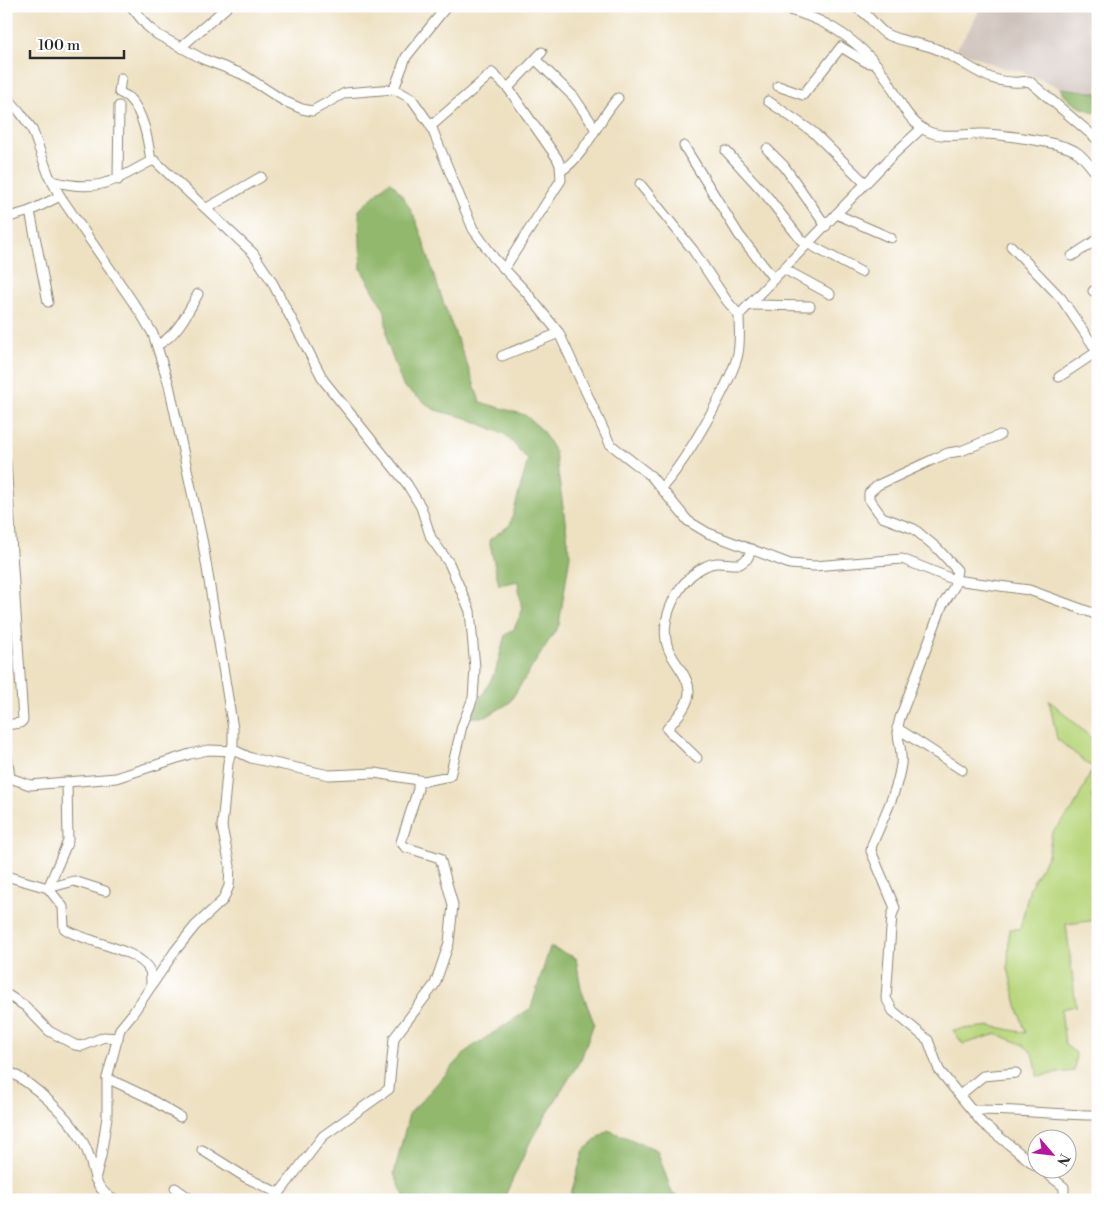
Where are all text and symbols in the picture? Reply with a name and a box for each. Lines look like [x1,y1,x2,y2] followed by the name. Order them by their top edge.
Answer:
[30,28,124,60] scale bar
[38,36,80,55] text: 100 m
[1026,1128,1076,1178] north arrow
[1052,1151,1073,1169] text: N

